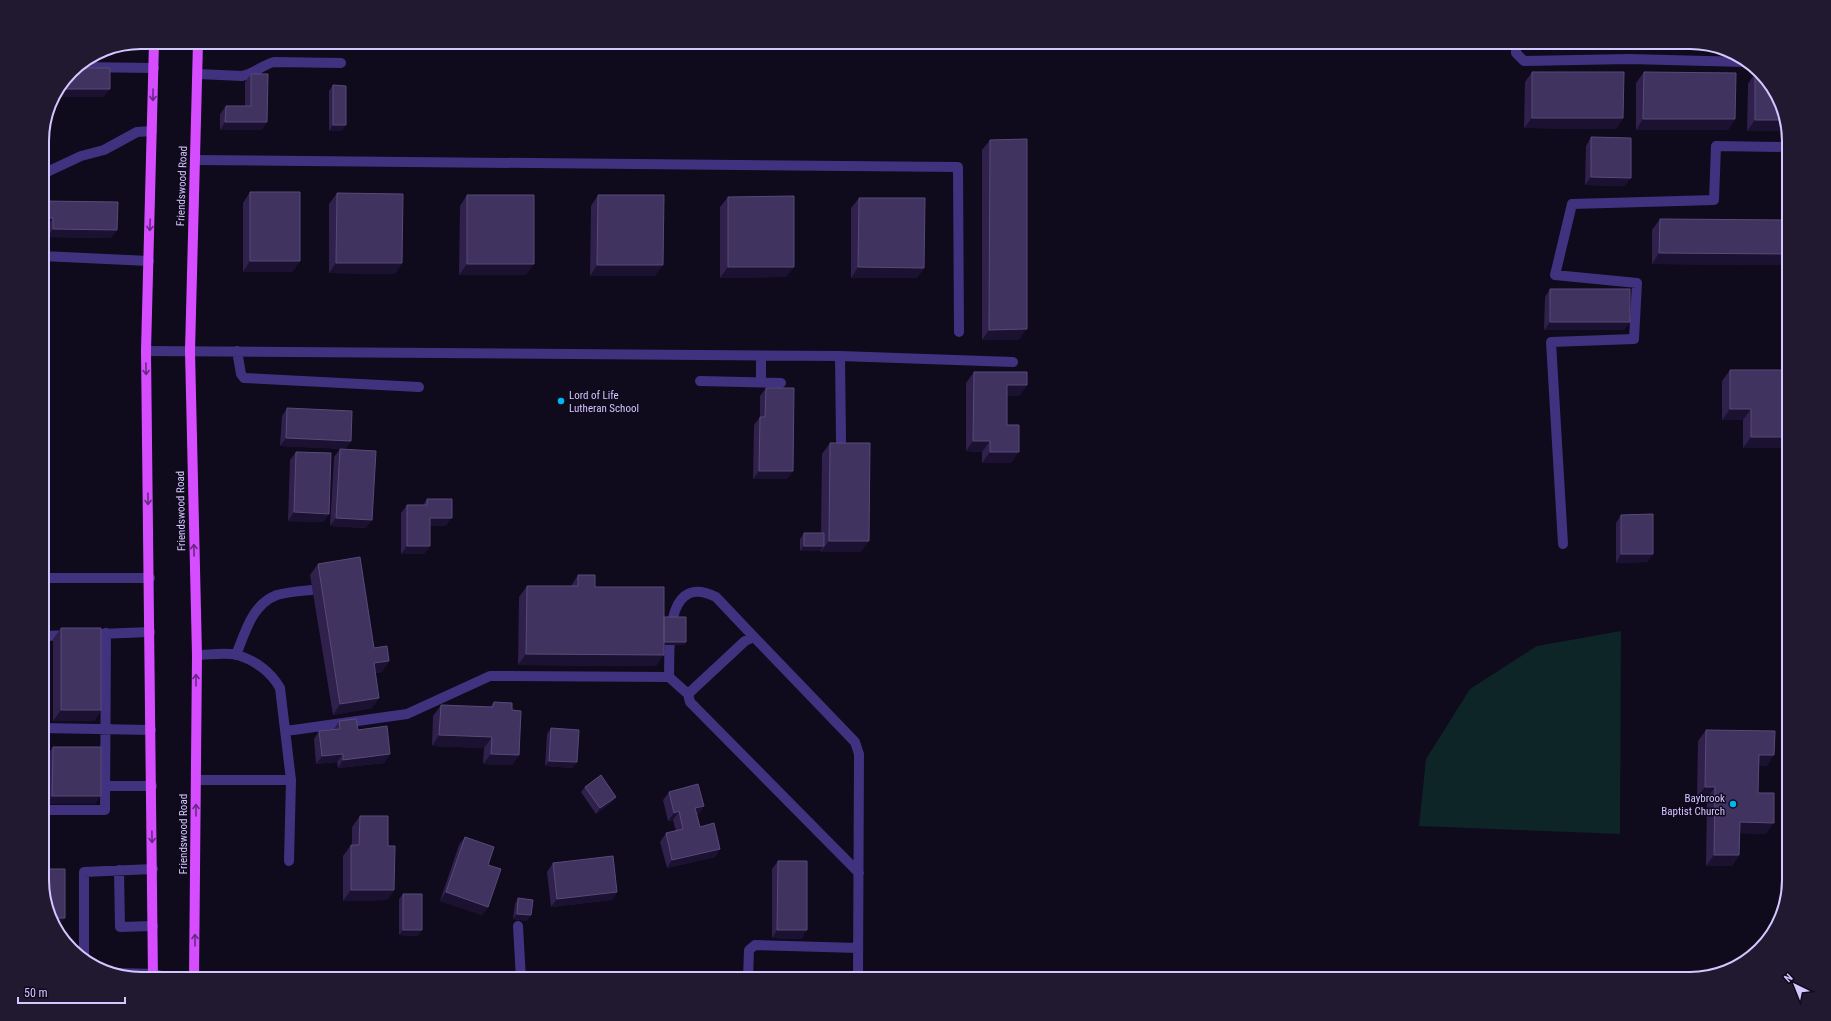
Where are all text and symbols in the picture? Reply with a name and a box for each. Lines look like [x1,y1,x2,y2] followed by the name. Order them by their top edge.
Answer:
[149,88,157,101] one-way arrow
[174,146,190,226] street label: Friendswood Road
[146,218,153,231] one-way arrow
[143,362,150,375] one-way arrow
[569,389,639,415] place label: Lord of Life Lutheran School
[556,396,566,406] marker: Lord of Life Lutheran School
[174,471,188,551] street label: Friendswood Road
[145,492,152,505] one-way arrow
[190,544,198,557] one-way arrow
[193,674,200,687] one-way arrow
[1661,792,1725,818] place label: Baybrook Baptist Church
[177,794,190,874] street label: Friendswood Road
[1728,799,1738,809] marker: Baybrook Baptist Church
[192,804,200,817] one-way arrow
[148,830,156,843] one-way arrow
[191,934,199,947] one-way arrow
[1775,965,1815,1005] north arrow
[1782,971,1796,985] text: N
[18,979,125,1005] scale bar
[24,986,48,1000] text: 50 m

